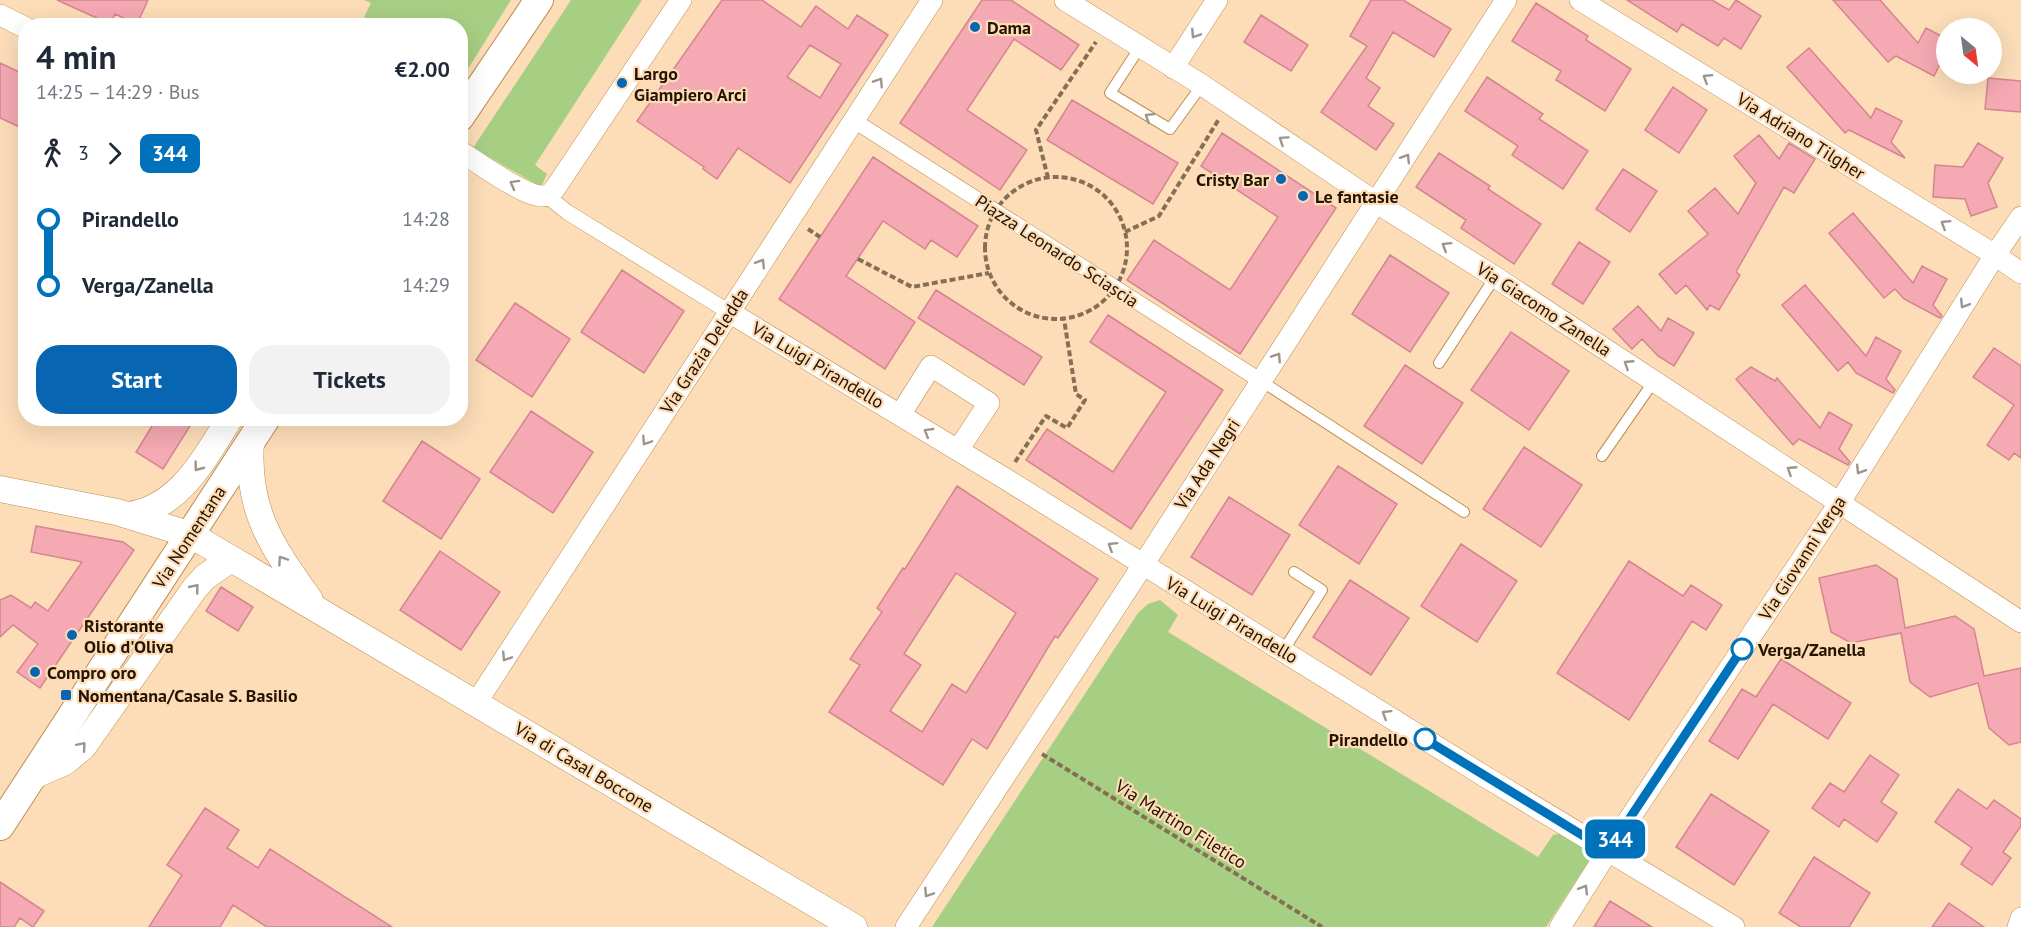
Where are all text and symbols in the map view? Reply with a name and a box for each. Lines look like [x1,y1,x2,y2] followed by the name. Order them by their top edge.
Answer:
[987,16,1031,39] place label: Dama
[1936,18,2002,84] north arrow
[1936,18,2002,84] map controls
[968,20,982,34] marker: Dama
[1191,28,1203,38] one-way arrow
[36,35,117,78] text: 4 min
[395,55,450,83] text: €2.00
[634,62,747,106] place label: Largo Giampiero Arci
[1703,74,1713,86] one-way arrow
[615,76,629,90] marker: Largo Giampiero Arci
[871,77,882,88] one-way arrow
[36,79,200,105] text: 14:25 – 14:29 · Bus
[1732,87,1869,185] street label: Via Adriano Tilgher
[1145,112,1155,124] one-way arrow
[1279,136,1290,147] one-way arrow
[36,137,69,170] icon: walk
[98,137,131,170] icon: forward
[78,140,89,166] text: 3
[152,140,188,167] text: 344
[1398,154,1410,164] one-way arrow
[1196,168,1270,191] place label: Cristy Bar
[1274,172,1288,186] marker: Cristy Bar
[510,180,521,191] one-way arrow
[1315,185,1399,208] place label: Le fantasie
[1296,189,1310,203] marker: Le fantasie
[971,190,1143,312] street label: Piazza Leonardo Sciascia
[82,205,179,233] text: Pirandello
[402,206,450,232] text: 14:28
[1941,220,1951,232] one-way arrow
[1442,242,1452,254] one-way arrow
[1471,256,1616,361] street label: Via Giacomo Zanella
[754,258,765,269] one-way arrow
[82,271,214,299] text: Verga/Zanella
[402,272,450,298] text: 14:29
[654,284,753,419] street label: Via Grazia Deledda
[1960,298,1971,309] one-way arrow
[747,316,888,414] street label: Via Luigi Pirandello
[36,345,237,414] button: Start
[249,345,450,414] button: Tickets
[1270,353,1281,364] one-way arrow
[1624,359,1634,371] one-way arrow
[1169,414,1245,515] street label: Via Ada Negri
[924,428,934,440] one-way arrow
[642,435,654,445] one-way arrow
[194,461,205,472] one-way arrow
[1856,464,1868,474] one-way arrow
[1787,466,1798,477] one-way arrow
[147,481,231,594] street label: Via Nomentana
[1753,492,1851,625] street label: Via Giovanni Verga
[1108,542,1119,553] one-way arrow
[278,555,289,566] one-way arrow
[1161,571,1302,669] street label: Via Luigi Pirandello
[188,584,199,595] one-way arrow
[84,614,174,658] place label: Ristorante Olio d'Oliva
[65,628,79,642] marker: Ristorante Olio d'Oliva
[1731,638,1753,660] marker: Verga/Zanella
[1757,638,1866,661] place label: Verga/Zanella
[502,651,513,662] one-way arrow
[47,661,137,684] place label: Compro oro
[28,665,42,679] marker: Compro oro
[78,684,298,707] place label: Nomentana/Casale S. Basilio
[59,688,73,702] marker: Nomentana/Casale S. Basilio
[1381,711,1392,722] one-way arrow
[510,716,658,817] street label: Via di Casal Boccone
[1329,728,1408,751] place label: Pirandello
[1414,728,1436,750] marker: Pirandello
[75,743,86,753] one-way arrow
[1110,774,1251,874] street label: Via Martino Filetico
[1580,820,1650,858] line badge: 344
[1597,826,1633,853] text: 344
[1576,885,1588,895] one-way arrow
[924,886,935,897] one-way arrow

